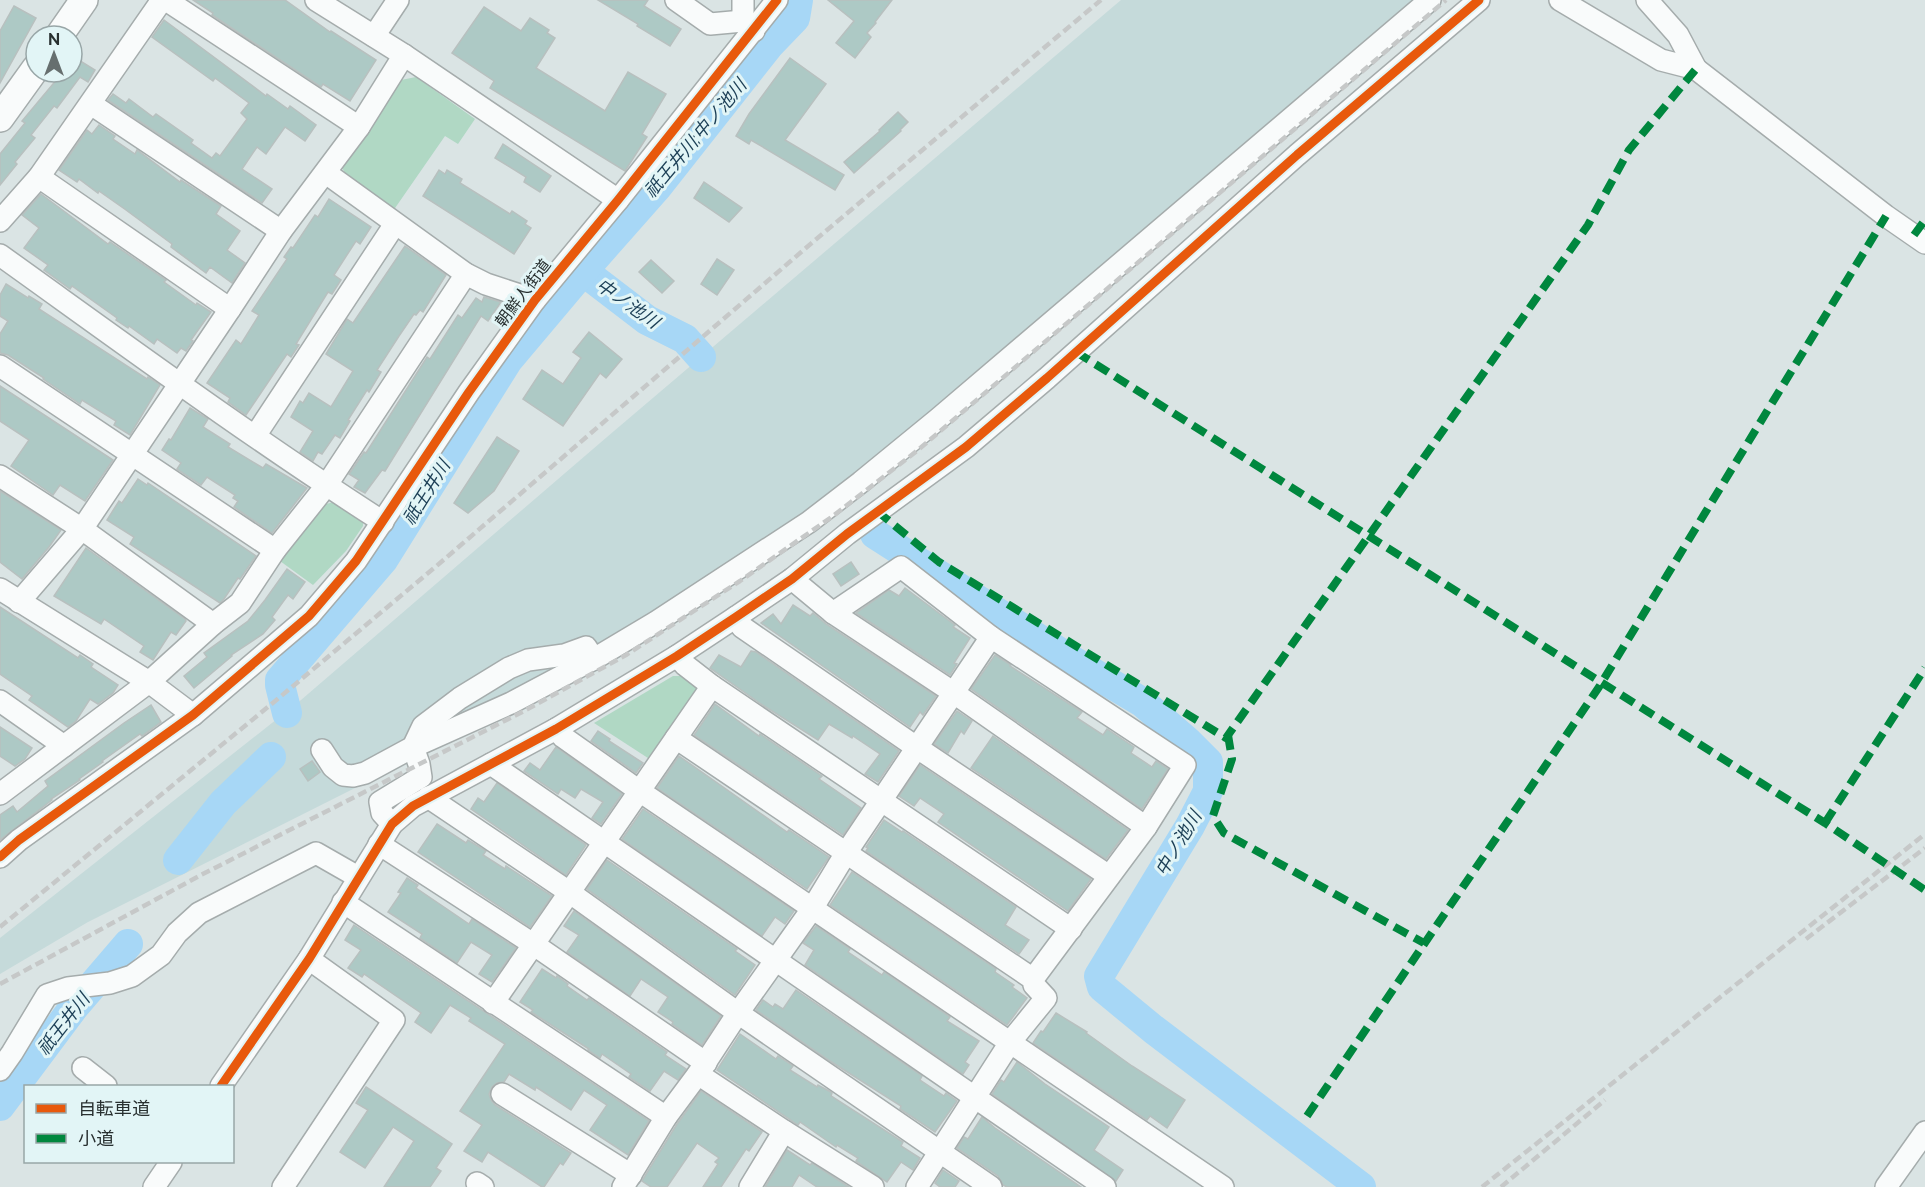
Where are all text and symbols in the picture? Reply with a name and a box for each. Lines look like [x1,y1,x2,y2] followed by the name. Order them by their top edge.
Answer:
[24,24,84,84] north arrow
[48,30,60,49] text: N
[640,73,752,201] water label: 祇王井川;中ノ池川
[491,255,555,331] street label: 朝鮮人街道
[592,274,665,333] water label: 中ノ池川
[398,454,455,528] water label: 祇王井川
[1150,805,1207,879] water label: 中ノ池川
[33,988,95,1059] water label: 祇王井川
[24,1085,234,1163] legend
[78,1098,150,1119] text: 自転車道
[78,1128,114,1149] text: 小道

